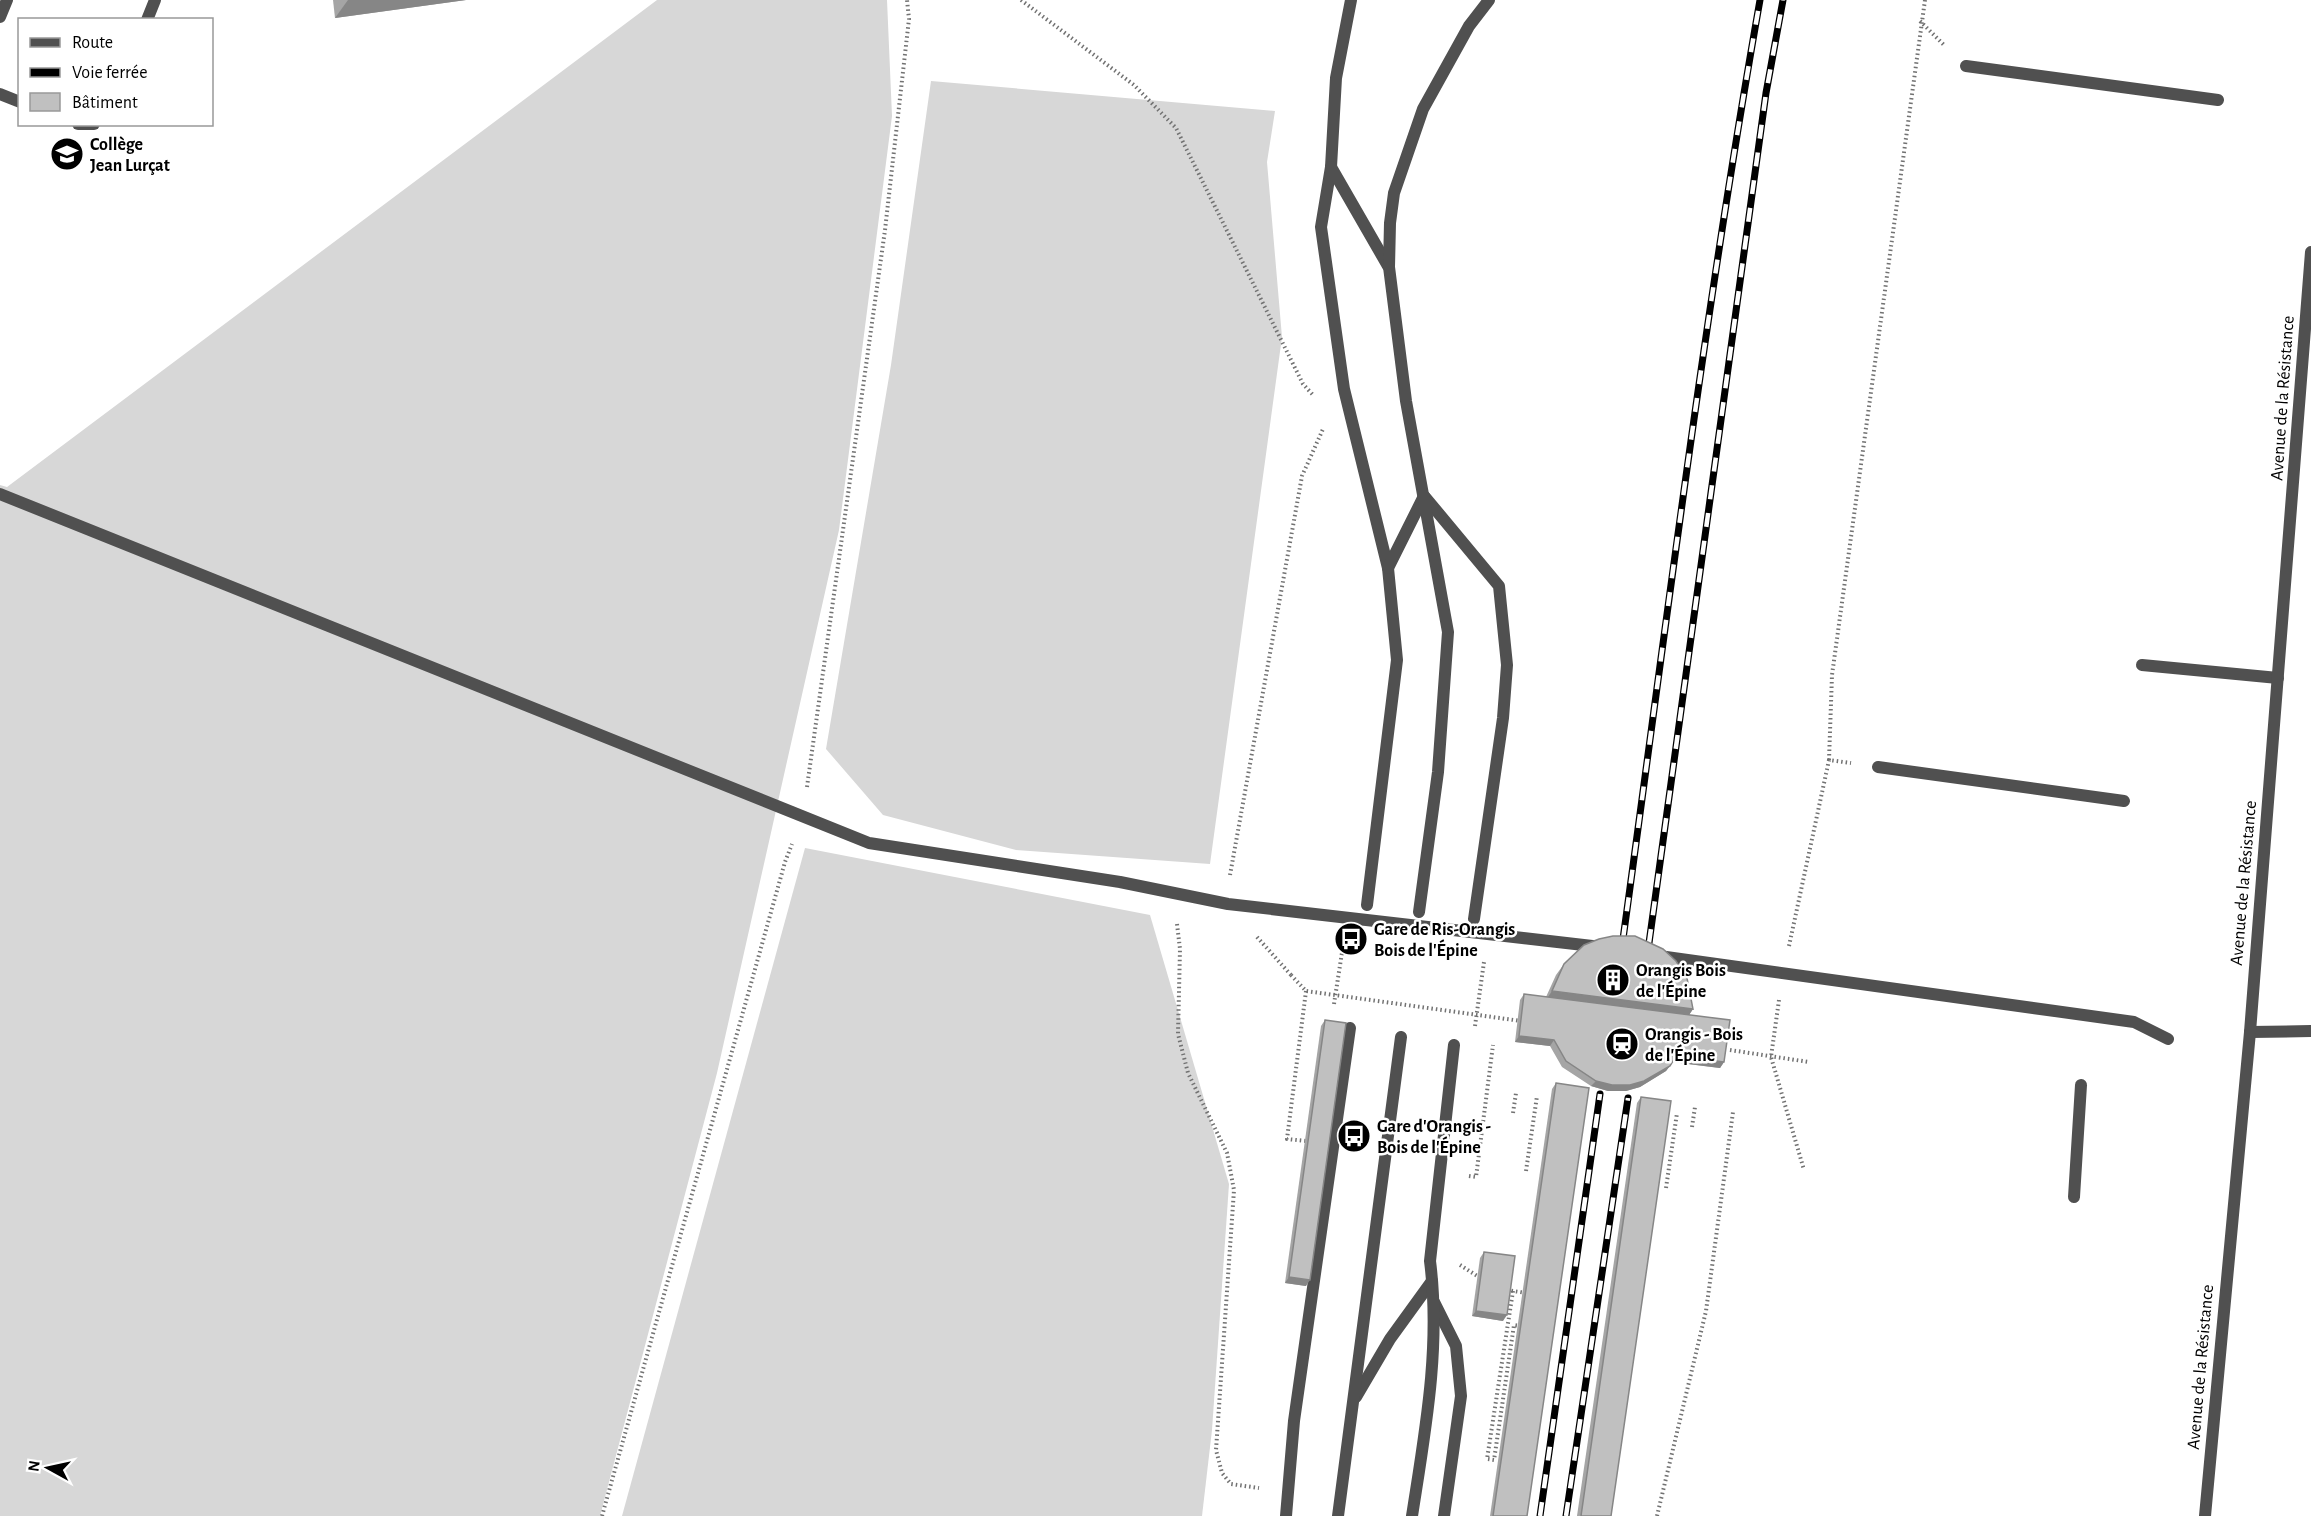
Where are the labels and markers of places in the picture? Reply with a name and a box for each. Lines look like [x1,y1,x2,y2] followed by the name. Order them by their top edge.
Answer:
[49,136,85,172] school or university icon: Collège Jean Lurçat
[90,136,170,175] place label: Collège Jean Lurçat
[1333,921,1369,957] bus stop icon: Gare de Ris-Orangis Bois de l'Épine
[1374,921,1515,960] place label: Gare de Ris-Orangis Bois de l'Épine
[1595,962,1631,998] building icon: Orangis Bois de l'Épine
[1636,962,1726,1001] place label: Orangis Bois de l'Épine
[1604,1026,1640,1062] station icon: Orangis - Bois de l'Épine
[1645,1026,1743,1065] place label: Orangis - Bois de l'Épine
[1336,1118,1372,1154] bus stop icon: Gare d'Orangis - Bois de l'Épine
[1377,1118,1491,1157] place label: Gare d'Orangis - Bois de l'Épine

